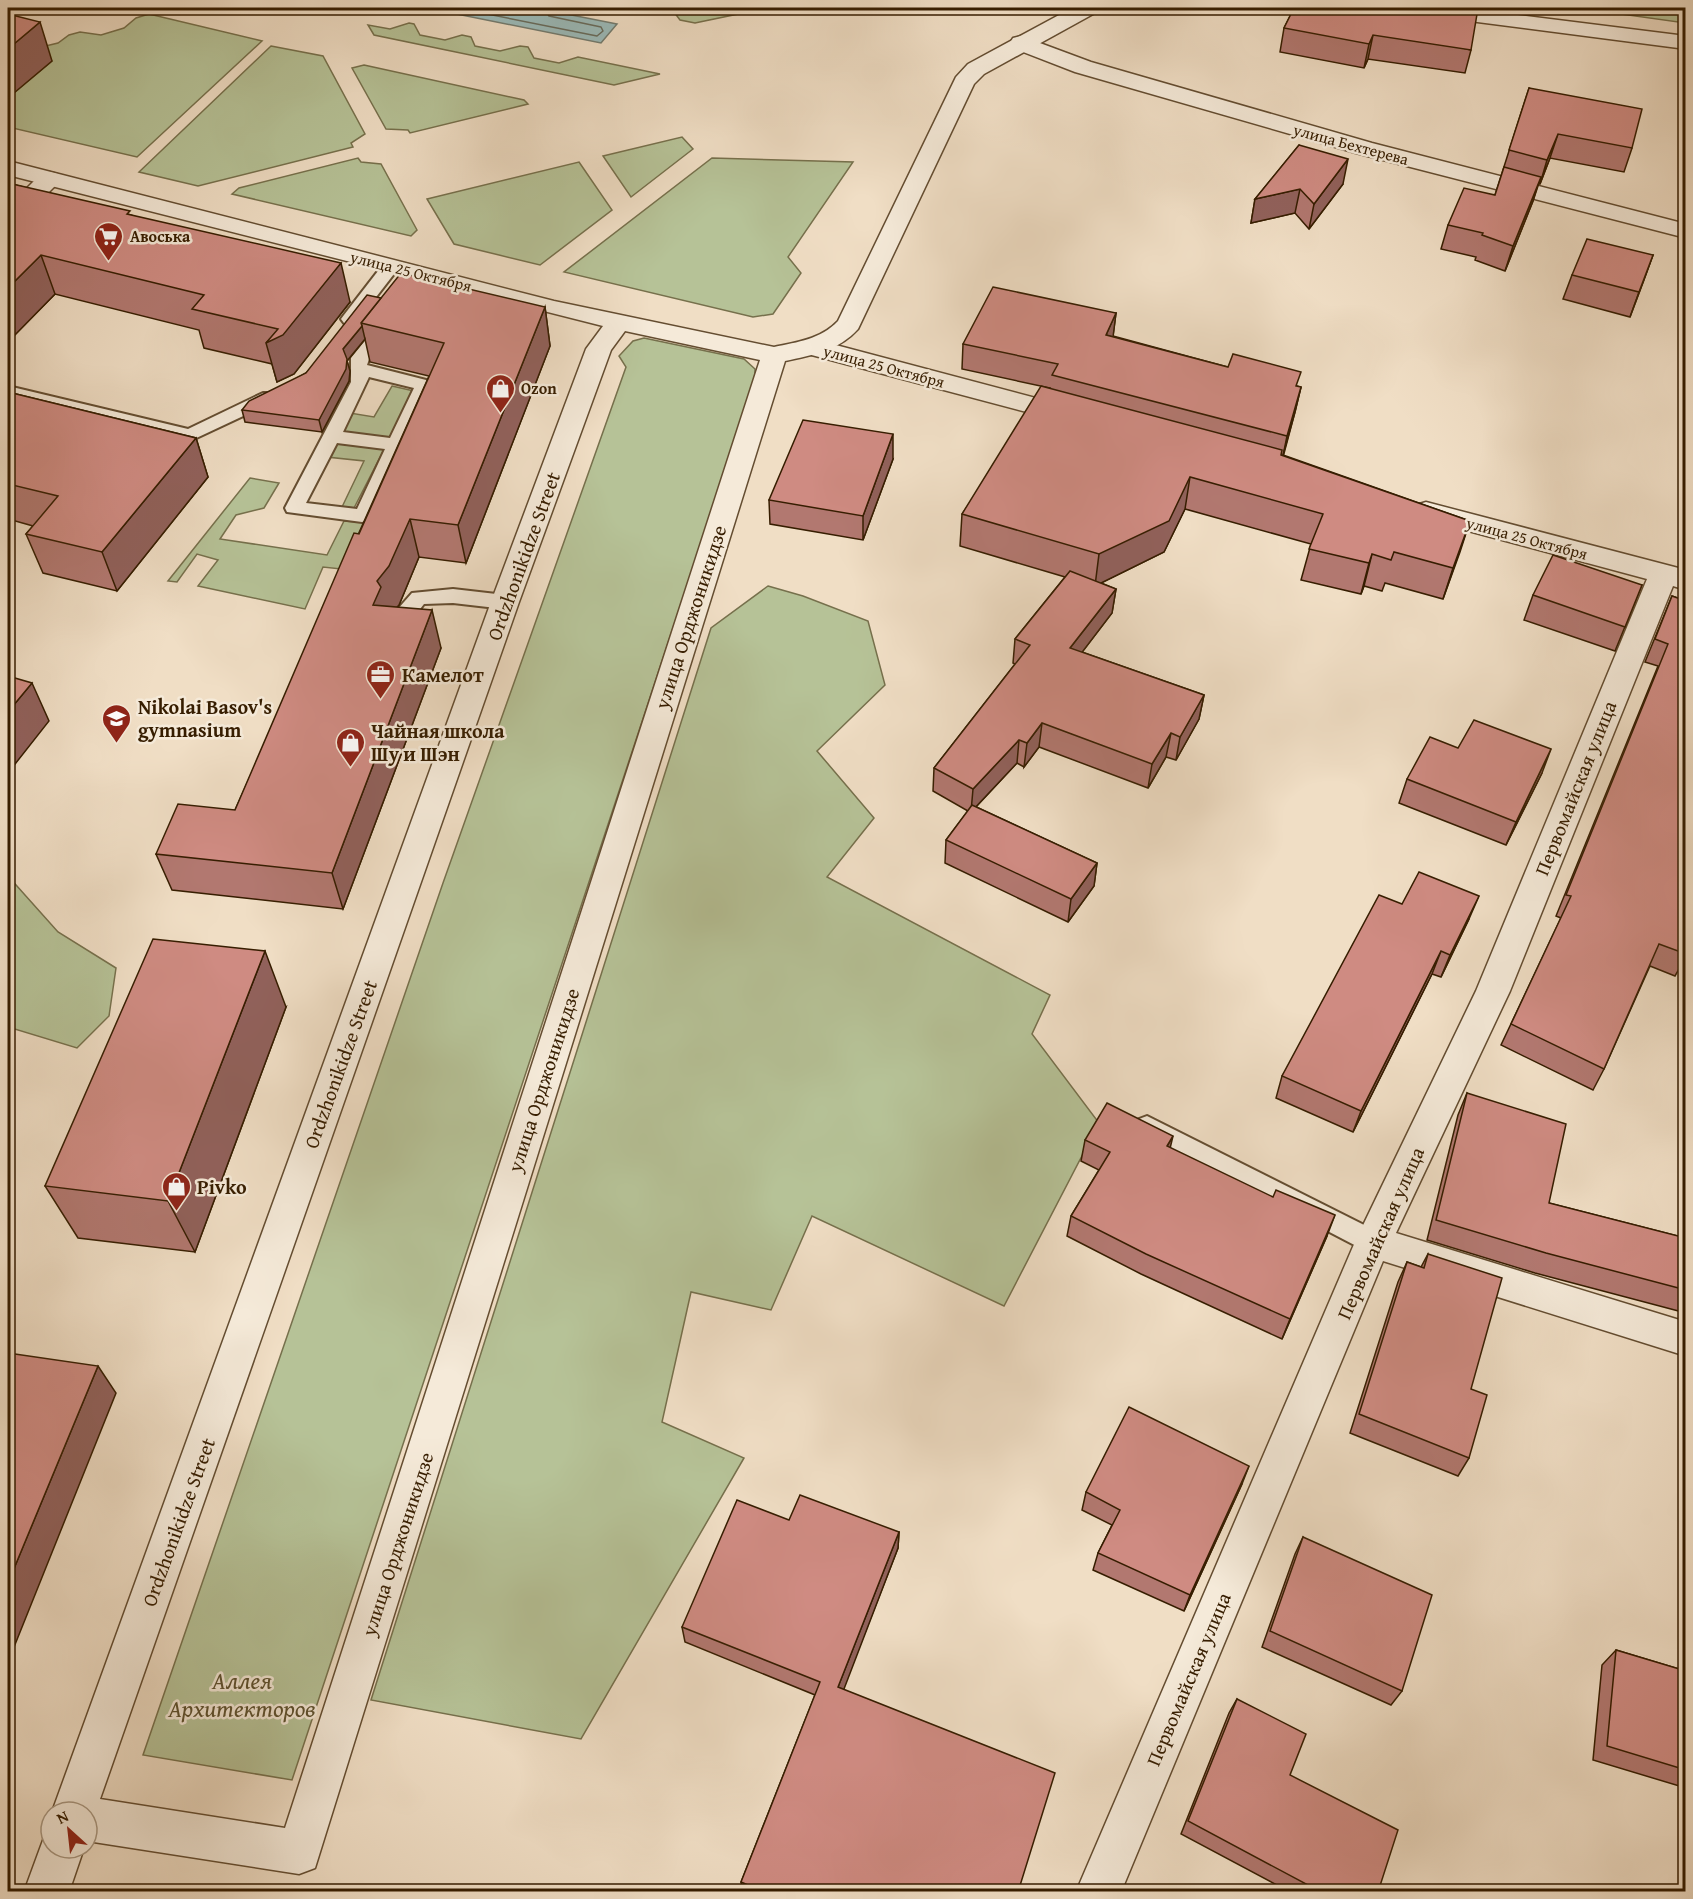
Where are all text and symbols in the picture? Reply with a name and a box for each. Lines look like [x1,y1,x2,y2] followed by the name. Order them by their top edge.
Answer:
[1290,117,1412,171] street label: улица Бехтерева
[93,220,125,262] supermarket icon: Авоська
[130,224,191,248] place label: Авоська
[347,244,474,298] street label: улица 25 Октября
[820,338,947,394] street label: улица 25 Октября
[484,372,516,414] shop icon: Ozon
[521,376,557,400] place label: Ozon
[479,468,567,644] street label: Ordzhonikidze Street
[1463,510,1590,566] street label: улица 25 Октября
[646,521,733,714] street label: улица Орджоникидзе
[365,658,397,700] office icon: Камелот
[402,660,484,689] place label: Камелот
[138,692,272,744] place label: Nikolai Basov's gymnasium
[1527,696,1623,880] street label: Первомайская улица
[101,702,133,744] school or university icon: Nikolai Basov's gymnasium
[371,716,505,768] place label: Чайная школа Шу и Шэн
[334,726,366,768] shop icon: Чайная школа Шу и Шэн
[296,976,384,1152] street label: Ordzhonikidze Street
[499,984,586,1177] street label: улица Орджоникидзе
[1329,1142,1431,1324] street label: Первомайская улица
[160,1170,192,1212] shop icon: Pivko
[197,1172,247,1201] place label: Pivko
[134,1434,222,1610] street label: Ordzhonikidze Street
[353,1448,440,1641] street label: улица Орджоникидзе
[1138,1587,1238,1770] street label: Первомайская улица
[167,1663,316,1726] park label: Аллея Архитекторов
[39,1800,99,1860] north arrow
[52,1803,73,1830] text: N

